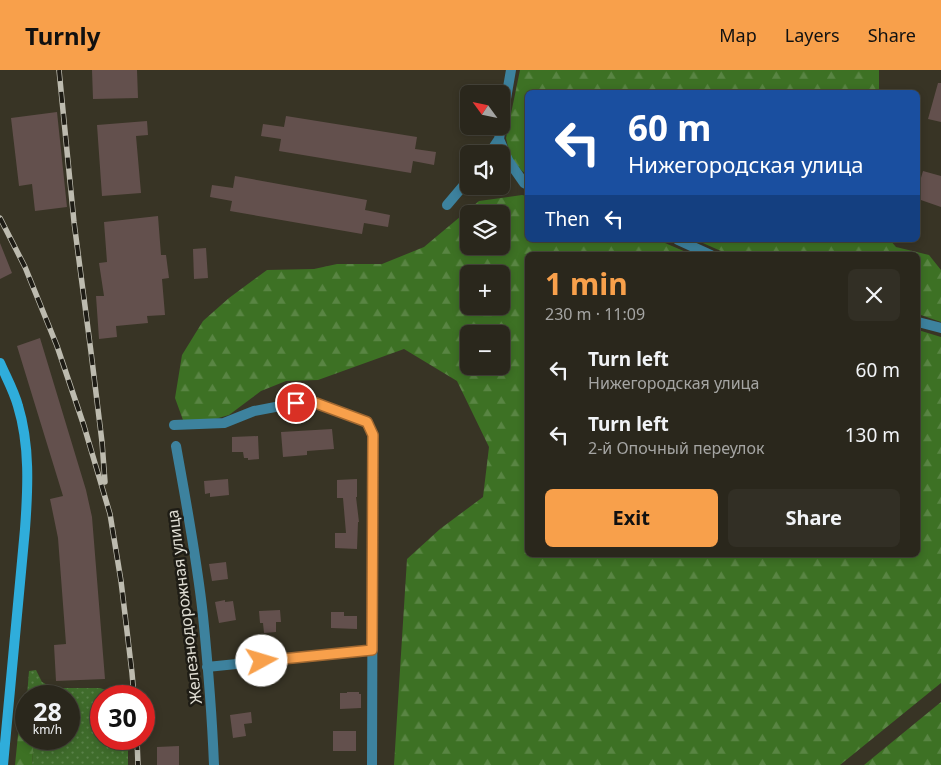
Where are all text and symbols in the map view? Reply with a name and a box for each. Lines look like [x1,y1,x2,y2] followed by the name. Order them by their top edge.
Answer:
[25,19,100,52] text: Turnly
[719,23,757,47] text: Map
[785,23,840,47] text: Layers
[868,23,916,47] text: Share
[460,85,510,135] north arrow
[460,85,510,375] map controls
[628,104,711,151] text: 60 m
[545,110,610,175] icon: left
[460,145,510,195] button: sound
[628,149,864,179] text: Нижегородская улица
[460,205,510,255] button: layers
[600,205,628,233] icon: left
[545,206,590,232] text: Then
[545,263,628,304] text: 1 min
[460,265,510,315] button: +
[848,269,900,321] button: close
[545,303,645,325] text: 230 m · 11:09
[460,325,510,375] button: −
[588,346,669,372] text: Turn left
[545,356,573,384] icon: left
[856,357,900,383] text: 60 m
[588,372,759,394] text: Нижегородская улица
[275,382,317,424] pin
[282,389,310,417] icon: arrive
[588,411,669,437] text: Turn left
[545,421,573,449] icon: left
[845,422,900,448] text: 130 m
[588,437,764,459] text: 2-й Опочный переулок
[545,489,718,547] button: Exit
[728,489,900,547] button: Share
[161,508,207,706] street label: Железнодорожная улица
[235,634,287,686] position arrow
[90,685,155,750] speed limit sign: 30
[33,694,62,728] text: 28
[33,721,62,738] text: km/h

